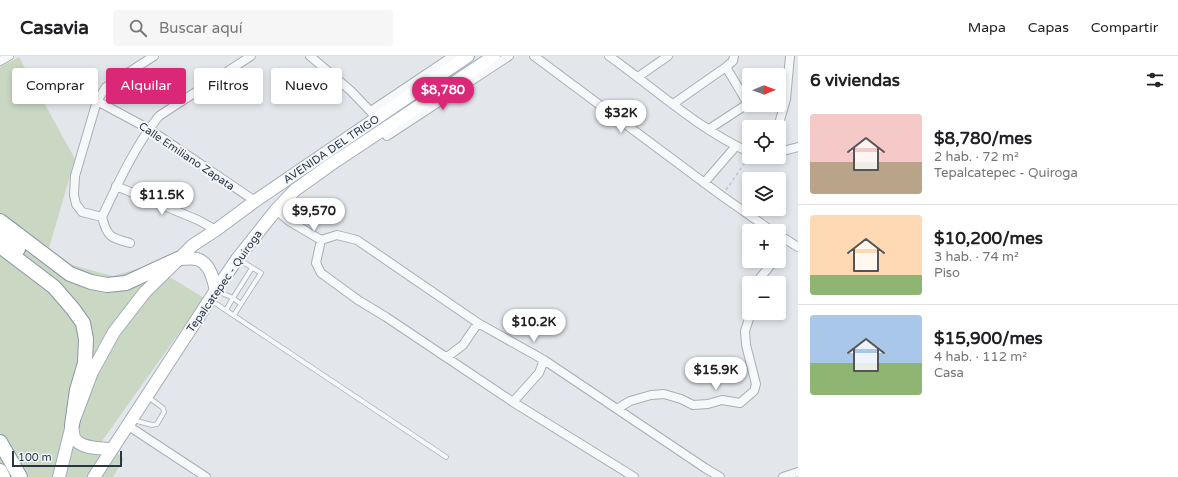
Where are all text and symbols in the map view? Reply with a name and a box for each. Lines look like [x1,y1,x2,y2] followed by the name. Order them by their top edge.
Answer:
[113,10,393,46] search box
[20,17,89,39] text: Casavia
[127,17,149,39] icon: search
[159,19,242,37] text: Buscar aquí
[968,19,1006,36] text: Mapa
[1028,19,1069,36] text: Capas
[1091,19,1158,36] text: Compartir
[12,68,98,104] chip: Comprar
[106,68,186,104] chip: Alquilar
[194,68,263,104] chip: Filtros
[271,68,342,104] chip: Nuevo
[742,68,786,112] north arrow
[742,68,786,320] map controls
[1144,69,1166,91] icon: filters
[810,70,900,91] text: 6 viviendas
[410,77,476,111] pin: $8,780
[421,82,465,98] text: $8,780
[597,100,645,134] pin: $32K
[604,105,638,121] text: $32K
[281,112,382,186] street label: AVENIDA DEL TRIGO
[136,120,237,193] street label: Calle Emiliano Zapata
[742,120,786,164] button: locate
[934,128,1032,149] text: $8,780/mes
[842,130,890,178] icon: home
[934,149,1019,165] text: 2 hab. · 72 m²
[934,165,1078,181] text: Tepalcatepec - Quiroga
[742,172,786,216] button: layers
[129,182,195,216] pin: $11.5K
[140,187,184,203] text: $11.5K
[281,198,347,232] pin: $9,570
[292,203,336,219] text: $9,570
[742,224,786,268] button: +
[184,228,265,335] street label: Tepalcatepec - Quiroga
[934,228,1043,249] text: $10,200/mes
[842,231,890,279] icon: home
[934,249,1019,265] text: 3 hab. · 74 m²
[934,265,960,281] text: Piso
[742,276,786,320] button: −
[501,309,567,343] pin: $10.2K
[512,314,556,330] text: $10.2K
[934,328,1043,349] text: $15,900/mes
[842,331,890,379] icon: home
[934,349,1027,365] text: 4 hab. · 112 m²
[683,357,749,391] pin: $15.9K
[694,362,738,378] text: $15.9K
[934,365,964,381] text: Casa
[12,449,122,468] scale bar
[18,451,52,464] text: 100 m

